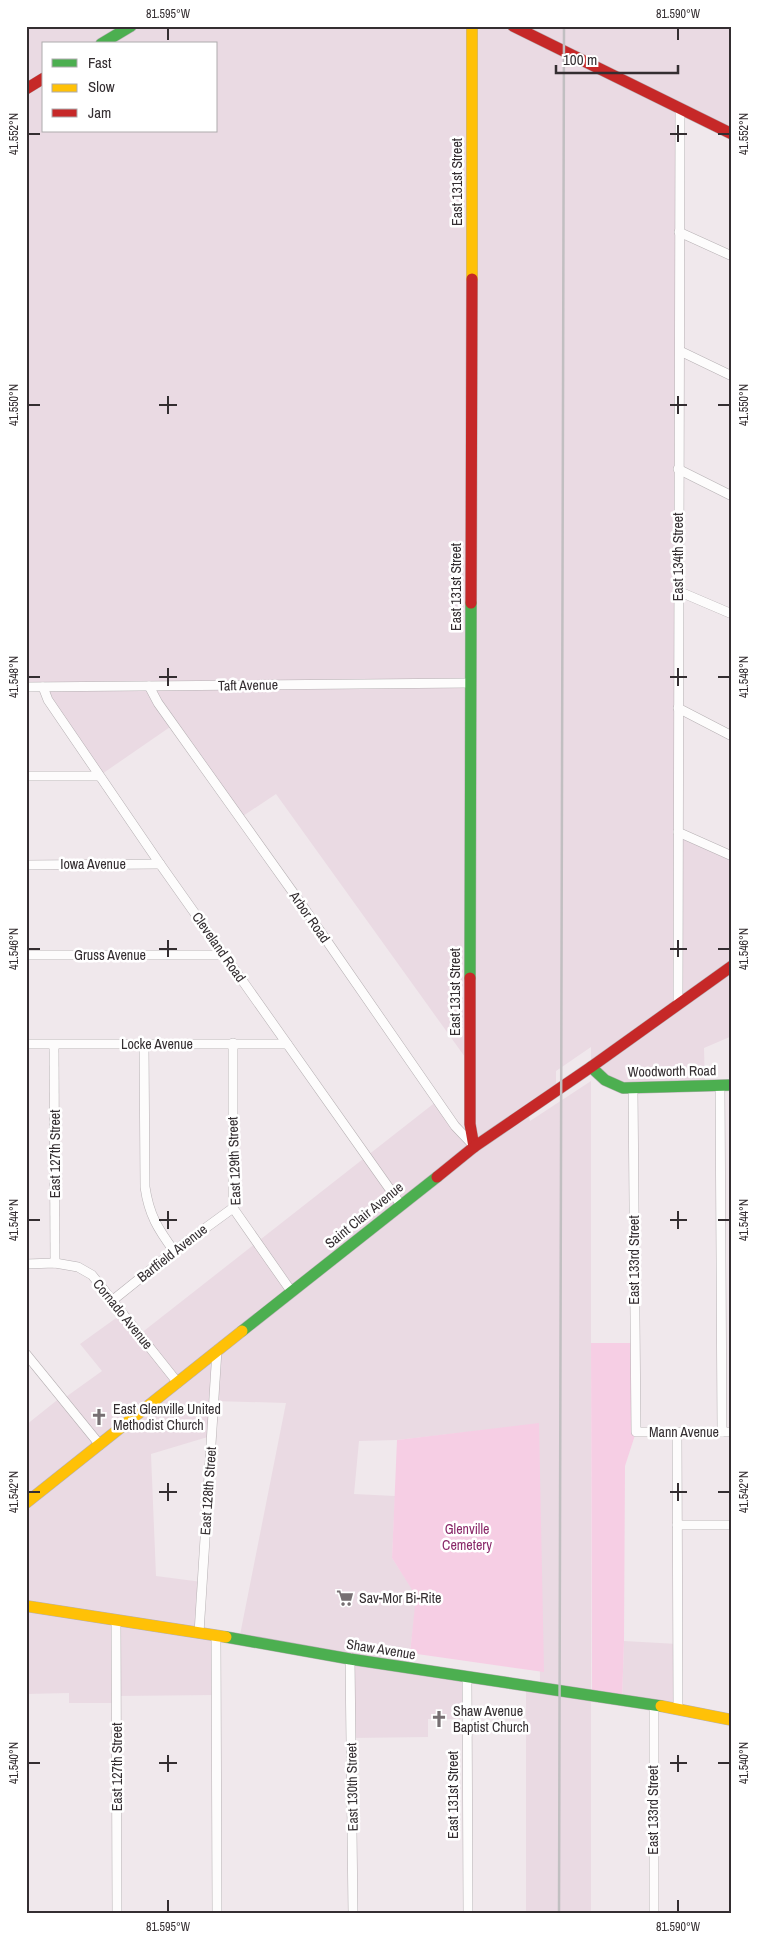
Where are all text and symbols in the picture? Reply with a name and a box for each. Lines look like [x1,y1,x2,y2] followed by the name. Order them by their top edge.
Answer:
[146,6,191,22] text: 81.595°W
[656,6,701,22] text: 81.590°W
[42,42,218,132] legend
[556,42,678,74] scale bar
[563,49,597,70] text: 100 m
[88,52,112,73] text: Fast
[88,76,115,97] text: Slow
[88,102,111,123] text: Jam
[6,113,22,155] text: 41.552°N
[736,113,752,155] text: 41.552°N
[448,138,466,226] street label: East 131st Street
[6,384,22,426] text: 41.550°N
[736,384,752,426] text: 41.550°N
[669,513,687,601] street label: East 134th Street
[447,543,465,631] street label: East 131st Street
[6,656,22,698] text: 41.548°N
[736,656,752,698] text: 41.548°N
[218,675,278,695] street label: Taft Avenue
[60,855,126,873] street label: Iowa Avenue
[285,887,334,946] street label: Arbor Road
[188,908,250,986] street label: Cleveland Road
[6,928,22,970] text: 41.546°N
[736,928,752,970] text: 41.546°N
[74,946,146,964] street label: Gruss Avenue
[446,948,464,1036] street label: East 131st Street
[121,1035,193,1053] street label: Locke Avenue
[628,1061,716,1081] street label: Woodworth Road
[46,1110,64,1198] street label: East 127th Street
[223,1116,245,1206] street label: East 129th Street
[321,1178,407,1252] street label: Saint Clair Avenue
[6,1199,22,1241] text: 41.544°N
[736,1199,752,1241] text: 41.544°N
[625,1215,643,1305] street label: East 133rd Street
[133,1220,211,1286] street label: Bartfield Avenue
[89,1275,157,1353] street label: Cornado Avenue
[113,1400,221,1434] place label: East Glenville United Methodist Church
[89,1407,109,1427] church icon: East Glenville United Methodist Church
[649,1423,719,1441] street label: Mann Avenue
[196,1446,220,1536] street label: East 128th Street
[6,1471,22,1513] text: 41.542°N
[736,1471,752,1513] text: 41.542°N
[442,1520,492,1554] park label: Glenville Cemetery
[335,1588,355,1608] supermarket icon: Sav-Mor Bi-Rite
[359,1589,441,1607] place label: Sav-Mor Bi-Rite
[345,1635,417,1663] street label: Shaw Avenue
[453,1702,529,1736] place label: Shaw Avenue Baptist Church
[429,1709,449,1729] church icon: Shaw Avenue Baptist Church
[108,1723,126,1811] street label: East 127th Street
[6,1742,22,1784] text: 41.540°N
[342,1742,362,1832] street label: East 130th Street
[736,1742,752,1784] text: 41.540°N
[444,1751,462,1839] street label: East 131st Street
[644,1765,662,1855] street label: East 133rd Street
[146,1919,191,1935] text: 81.595°W
[656,1919,701,1935] text: 81.590°W

